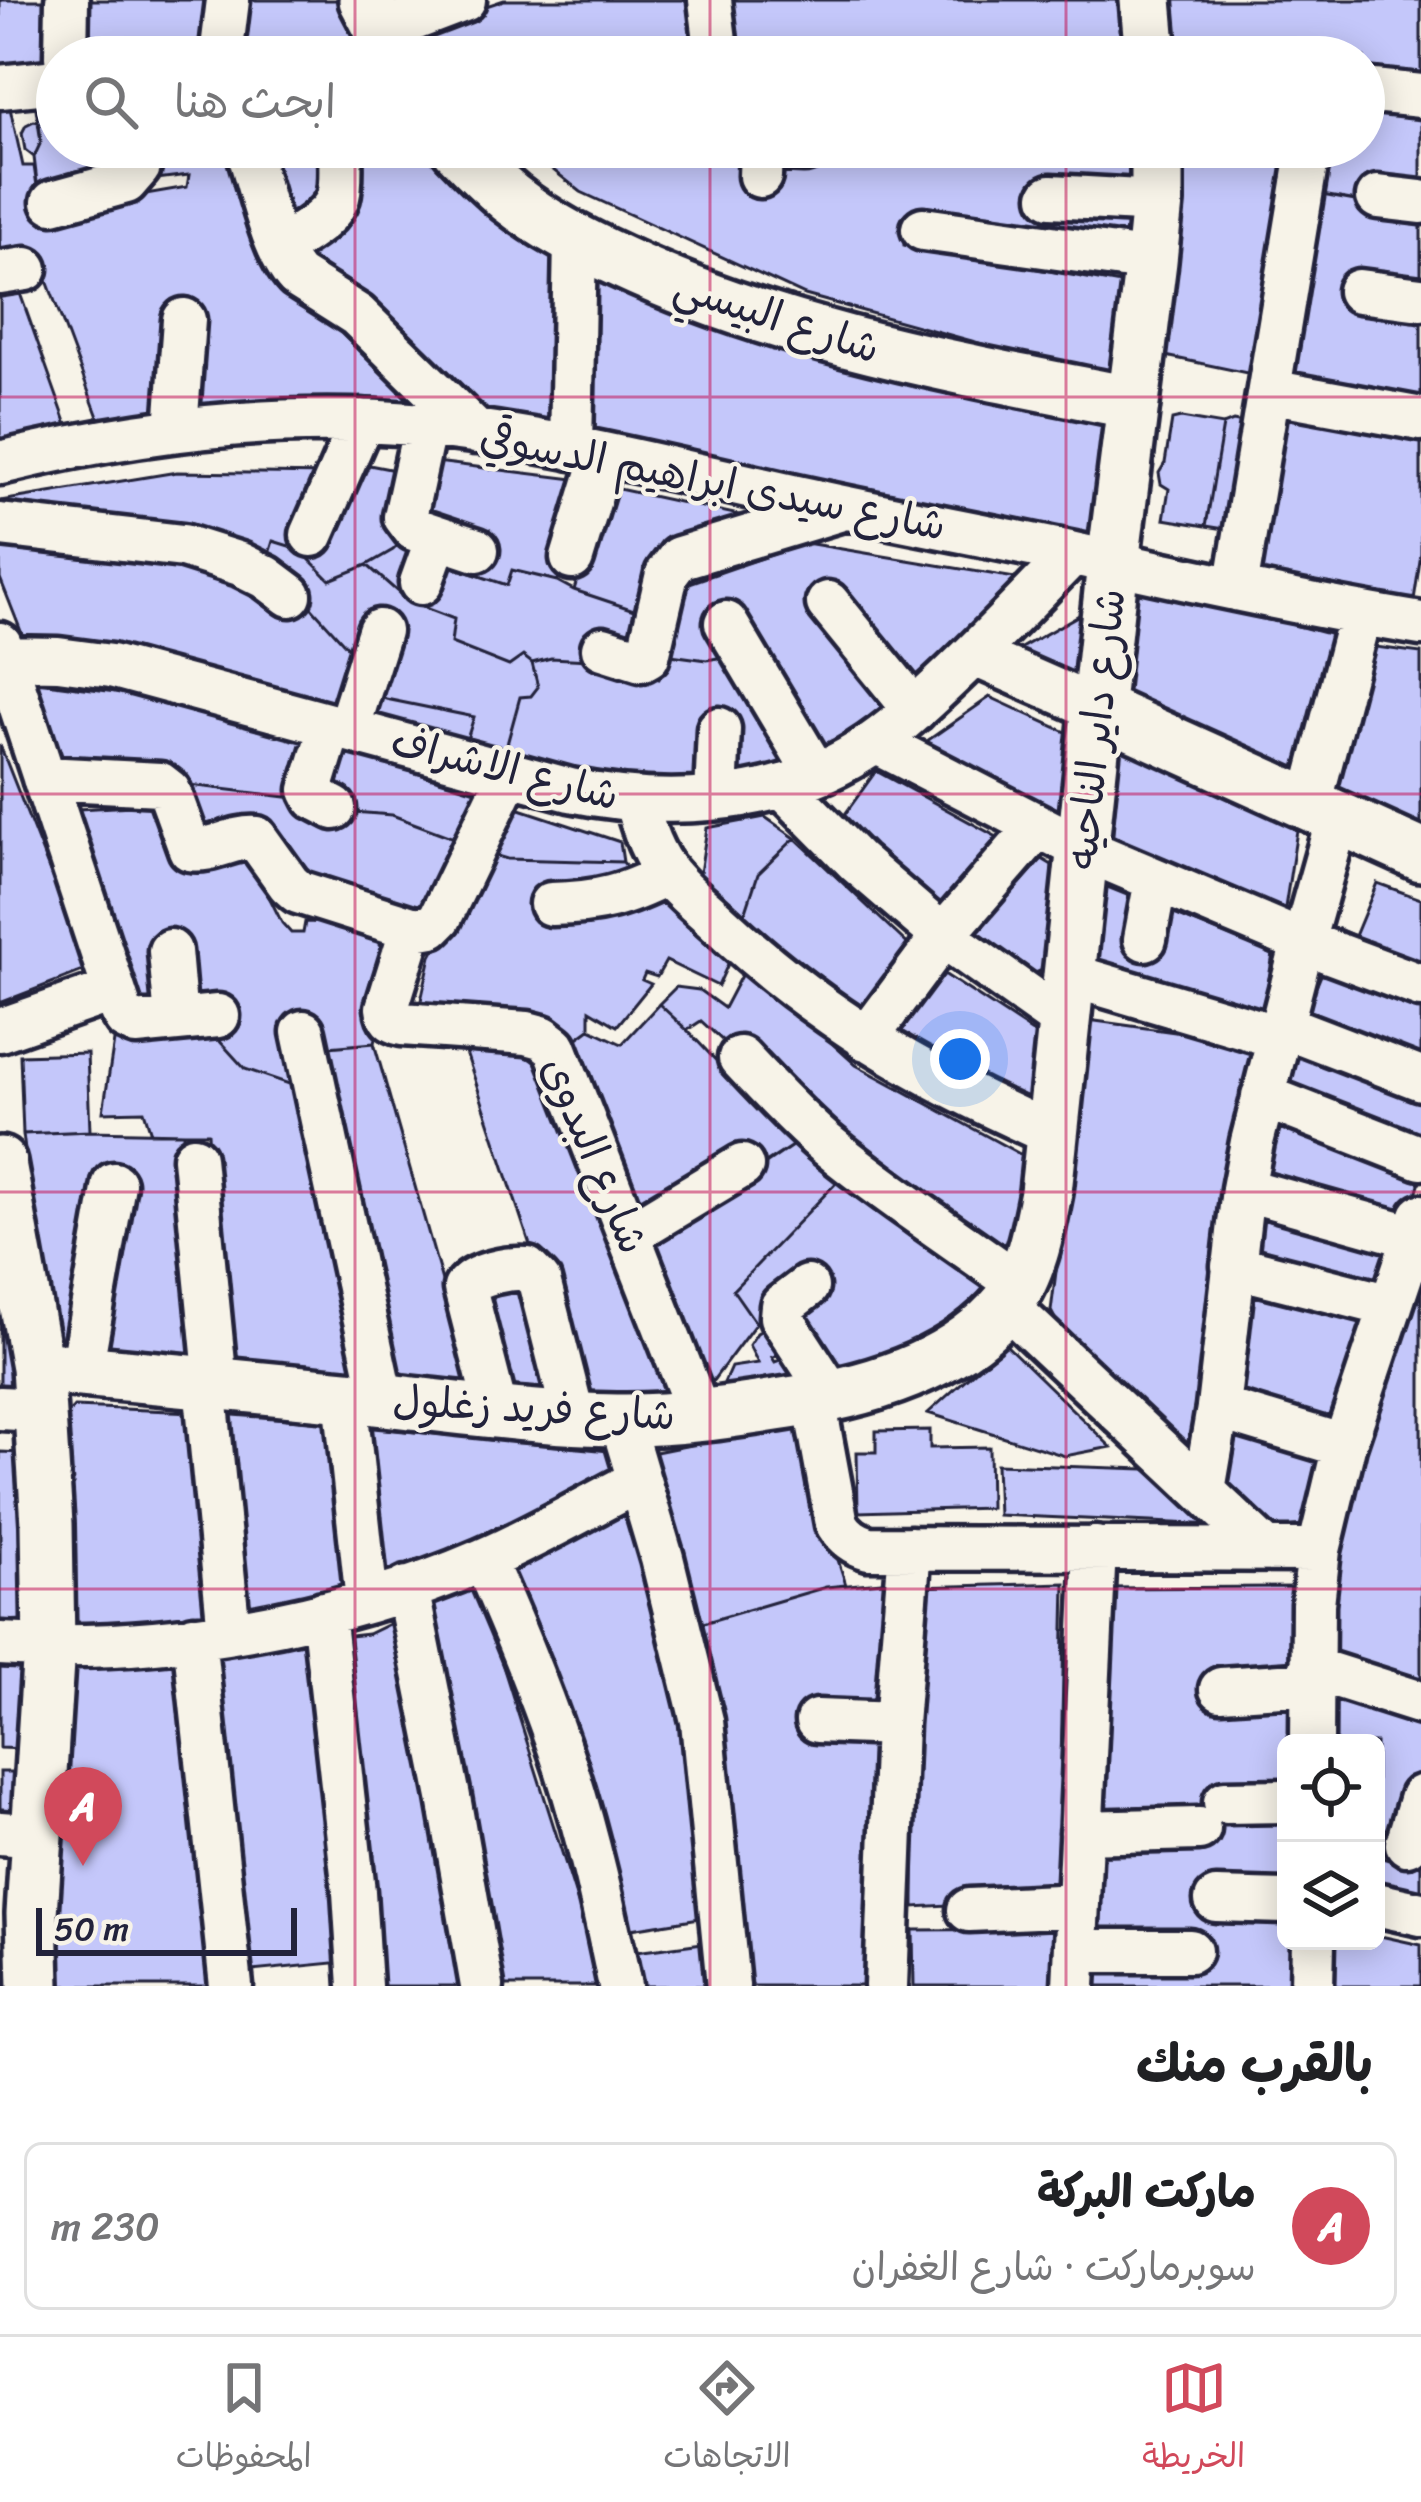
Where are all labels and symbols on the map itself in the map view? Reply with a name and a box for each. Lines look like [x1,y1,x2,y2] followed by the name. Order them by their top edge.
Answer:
[664,249,890,385] street label: شارع البيسي
[474,400,952,562] street label: شارع سيدى ابراهيم الدسوقي
[1044,585,1148,873] street label: شارع داير الناحيه
[383,704,627,832] street label: شارع الاشراف
[930,1029,990,1089] your location
[520,1044,670,1266] street label: شارع البدوى
[391,1364,677,1452] street label: شارع فريد زغلول
[44,1767,122,1866] pin: A
[36,1902,297,1955] scale bar

